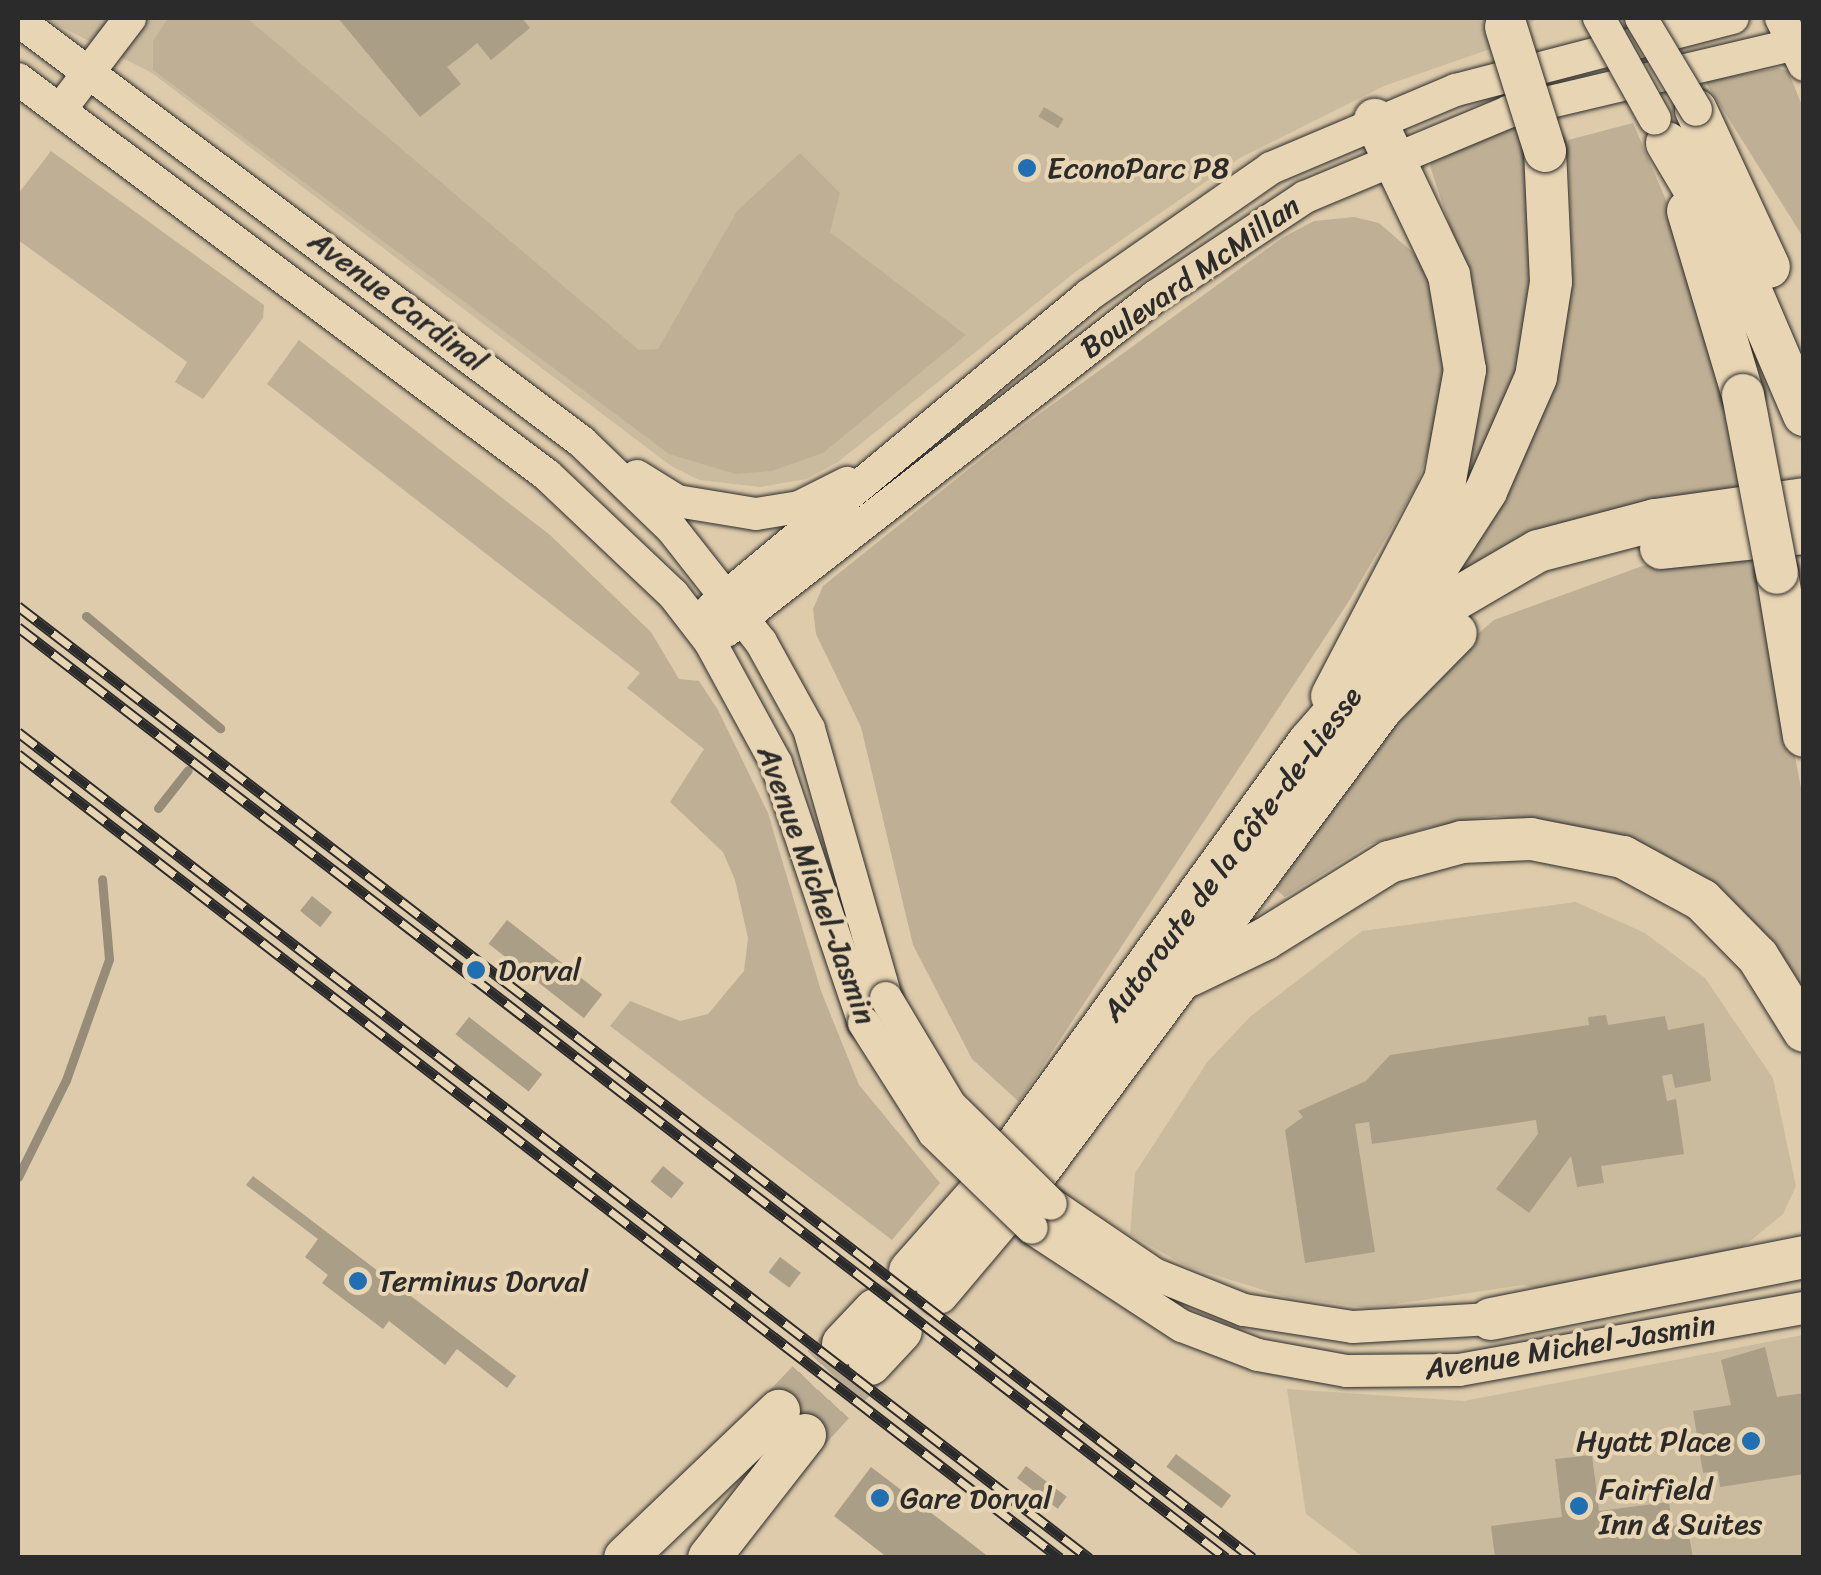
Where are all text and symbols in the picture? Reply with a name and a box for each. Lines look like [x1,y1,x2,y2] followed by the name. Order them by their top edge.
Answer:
[1047,150,1230,186] place label: EconoParc P8
[1016,157,1038,179] marker: EconoParc P8
[1073,188,1307,366] street label: Boulevard McMillan
[302,222,494,380] street label: Avenue Cardinal
[1093,678,1371,1030] street label: Autoroute de la Côte-de-Liesse
[750,740,884,1030] street label: Avenue Michel-Jasmin
[498,952,581,988] place label: Dorval
[463,957,489,983] marker: Dorval
[378,1263,588,1299] place label: Terminus Dorval
[347,1270,369,1292] marker: Terminus Dorval
[1421,1306,1719,1388] street label: Avenue Michel-Jasmin
[1574,1423,1731,1459] place label: Hyatt Place
[1740,1430,1762,1452] marker: Hyatt Place
[1599,1471,1762,1542] place label: Fairfield Inn & Suites
[900,1480,1052,1516] place label: Gare Dorval
[869,1487,891,1509] marker: Gare Dorval
[1568,1495,1590,1517] marker: Fairfield Inn & Suites

